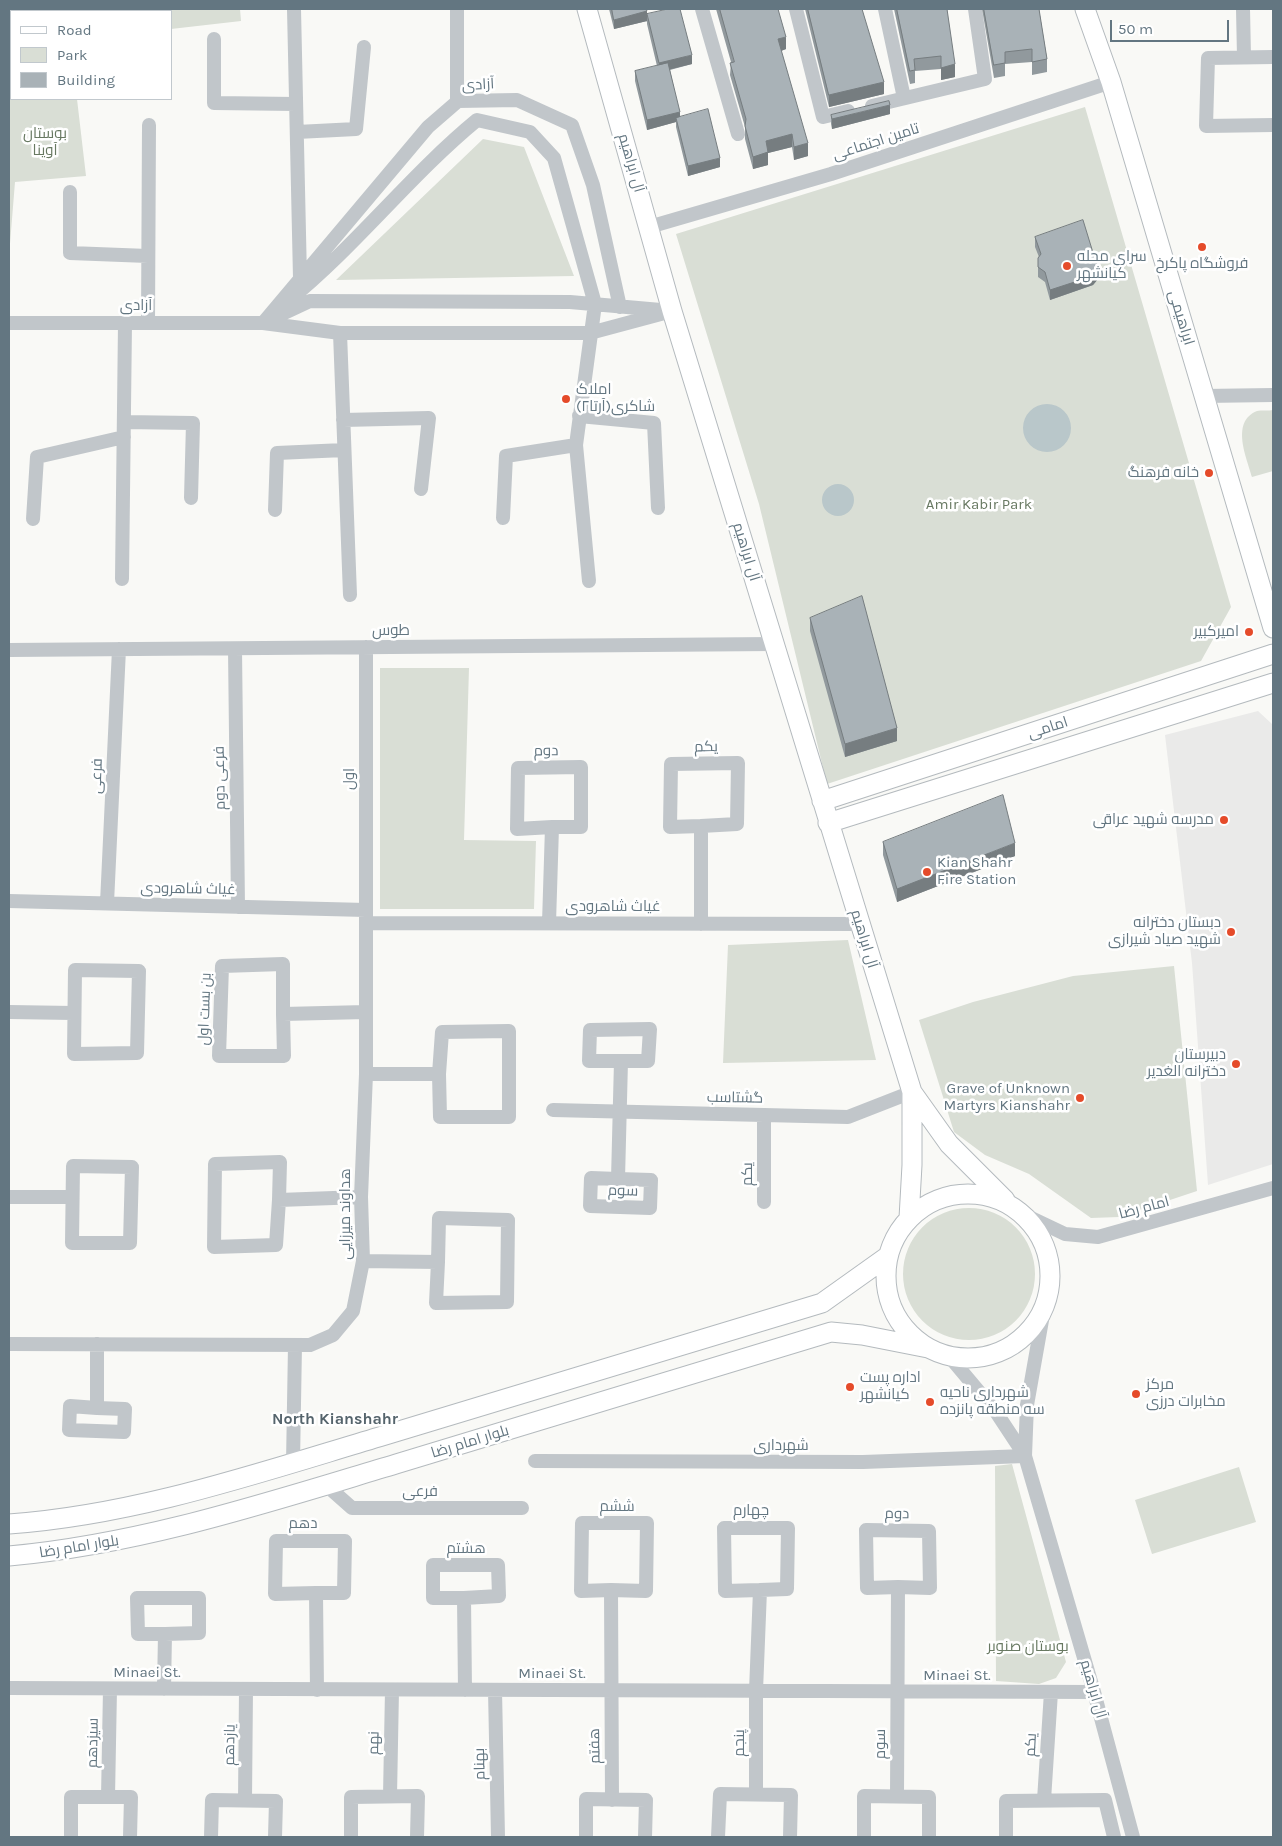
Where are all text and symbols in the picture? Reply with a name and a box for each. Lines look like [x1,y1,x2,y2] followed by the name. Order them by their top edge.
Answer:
[10,10,172,100] legend
[1112,10,1231,42] scale bar
[1118,20,1153,38] text: 50 m
[57,21,92,39] text: Road
[57,46,87,64] text: Park
[57,71,115,89] text: Building
[461,75,495,95] street label: آزادی
[830,120,922,164] street label: تامین اجتماعی
[23,125,67,160] park label: بوستان آوینا
[614,131,648,195] street label: آل ابراهیم
[1196,241,1208,253] marker: فروشگاه پاکرخ
[1077,248,1147,283] place label: سرای محله کیانشهر
[1156,255,1248,273] place label: فروشگاه پاکرخ
[1061,260,1073,272] marker: سرای محله کیانشهر
[1164,288,1198,348] street label: ابراهیمی
[120,297,152,315] street label: آزادی
[576,381,655,416] place label: املاک شاکری(آرتا۲)
[560,393,572,405] marker: املاک شاکری(آرتا۲)
[1128,464,1199,482] place label: خانه فرهنگ
[1203,467,1215,479] marker: خانه فرهنگ
[926,496,1032,514] park label: Amir Kabir Park
[729,520,763,584] street label: آل ابراهیم
[372,622,410,640] street label: طوس
[1194,623,1239,641] place label: امیرکبیر
[1243,626,1255,638] marker: امیرکبیر
[1026,713,1070,743] street label: امامی
[694,738,718,756] street label: یکم
[533,742,559,760] street label: دوم
[210,746,230,810] street label: فرعی دوم
[87,758,107,794] street label: فرعی
[341,768,359,790] street label: اول
[1093,811,1214,829] place label: مدرسه شهید عراقی
[1218,814,1230,826] marker: مدرسه شهید عراقی
[937,854,1016,889] place label: Kian Shahr Fire Station
[921,866,933,878] marker: Kian Shahr Fire Station
[140,879,236,899] street label: غیاث شاهرودی
[565,898,661,916] street label: غیاث شاهرودی
[847,907,881,971] street label: آل ابراهیم
[1108,914,1221,949] place label: دبستان دخترانه شهید صیاد شیرازی
[1225,926,1237,938] marker: دبستان دخترانه شهید صیاد شیرازی
[195,972,215,1046] street label: بن بست اول
[1147,1046,1226,1081] place label: دبیرستان دخترانه الغدیر
[1230,1058,1242,1070] marker: دبیرستان دخترانه الغدیر
[944,1080,1070,1115] place label: Grave of Unknown Martyrs Kianshahr
[707,1089,763,1107] street label: گشتاسب
[1074,1092,1086,1104] marker: Grave of Unknown Martyrs Kianshahr
[739,1162,757,1186] street label: یکم
[337,1168,355,1260] street label: هداوند میرزایی
[607,1181,639,1201] street label: سوم
[1117,1193,1171,1223] street label: امام رضا
[860,1369,921,1404] place label: اداره پست کیانشهر
[1146,1376,1226,1411] place label: مرکز مخابرات درزی
[844,1381,856,1393] marker: اداره پست کیانشهر
[940,1384,1045,1419] place label: شهرداری ناحیه سه منطقه پانزده
[1130,1388,1142,1400] marker: مرکز مخابرات درزی
[924,1396,936,1408] marker: شهرداری ناحیه سه منطقه پانزده
[272,1409,398,1429] district label: North Kianshahr
[429,1422,511,1462] street label: بلوار امام رضا
[753,1437,809,1455] street label: شهرداری
[402,1483,438,1501] street label: فرعی
[599,1498,635,1516] street label: ششم
[733,1502,769,1520] street label: چهارم
[884,1505,910,1523] street label: دوم
[288,1515,318,1533] street label: دهم
[38,1532,120,1562] street label: بلوار امام رضا
[446,1540,486,1558] street label: هشتم
[987,1638,1069,1656] park label: بوستان صنوبر
[1076,1657,1110,1721] street label: آل ابراهیم
[113,1664,181,1682] street label: Minaei St.
[518,1665,586,1683] street label: Minaei St.
[923,1667,991,1685] street label: Minaei St.
[84,1718,102,1768] street label: سیزدهم
[221,1724,239,1766] street label: یازدهم
[586,1728,604,1764] street label: هفتم
[731,1729,749,1757] street label: پنجم
[872,1729,890,1759] street label: سوم
[365,1731,383,1755] street label: نهم
[1021,1733,1041,1757] street label: یکم
[471,1748,489,1780] street label: بهنام

